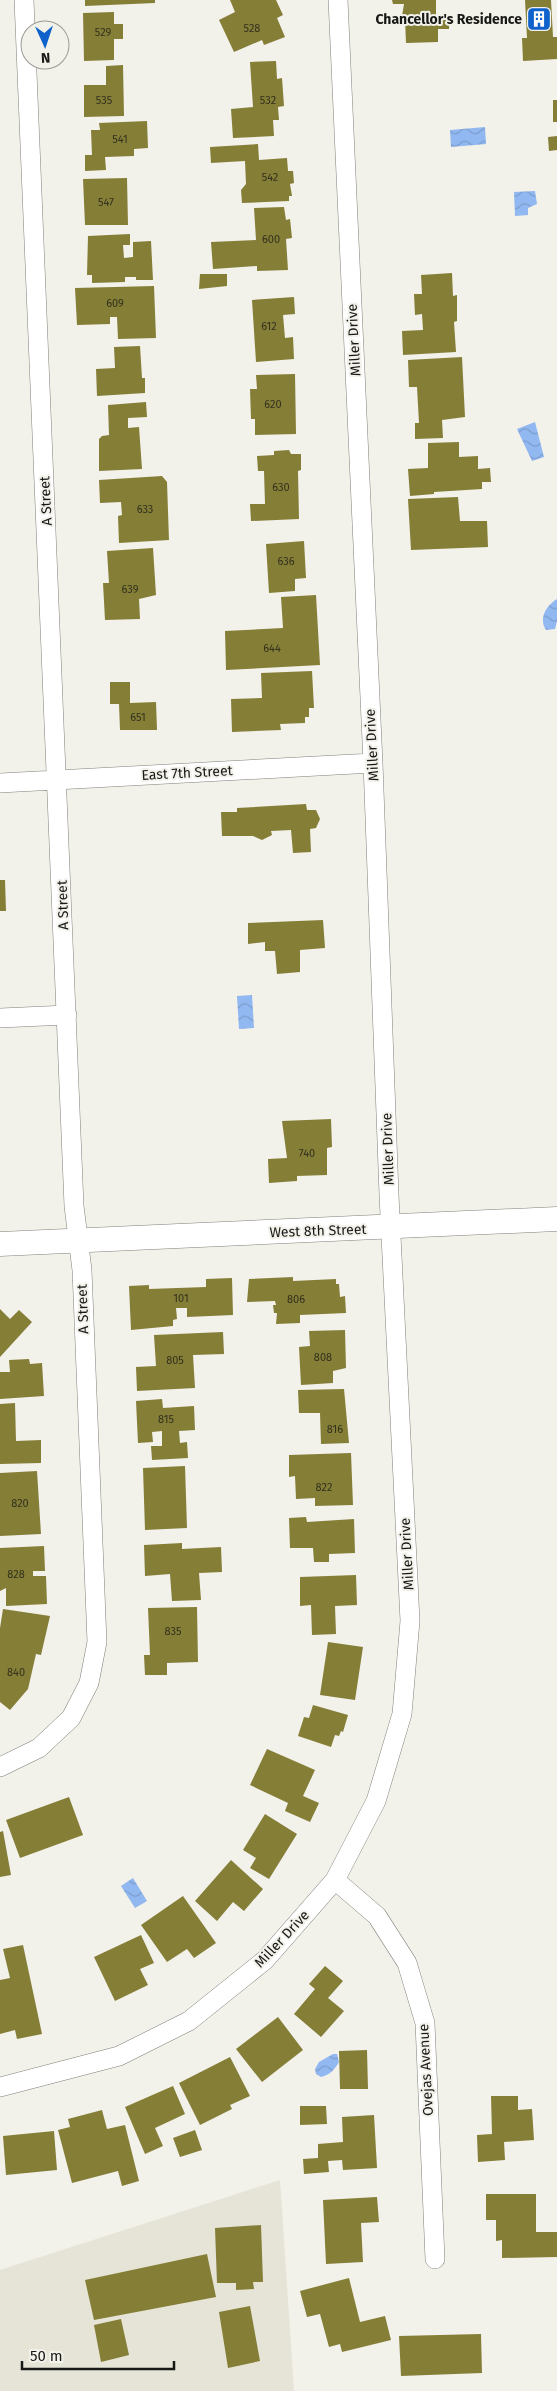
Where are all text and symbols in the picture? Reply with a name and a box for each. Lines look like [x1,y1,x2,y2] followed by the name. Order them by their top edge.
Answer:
[526,6,552,32] building icon: Chancellor's Residence
[375,11,522,28] place label: Chancellor's Residence
[20,20,70,70] north arrow
[244,22,260,35] house number: 528
[95,26,111,39] house number: 529
[41,49,51,66] text: N
[96,94,113,107] house number: 535
[260,94,276,107] house number: 532
[112,133,128,146] house number: 541
[262,171,278,184] house number: 542
[98,196,114,209] house number: 547
[262,233,280,246] house number: 600
[106,297,124,310] house number: 609
[344,303,364,377] street label: Miller Drive
[261,320,277,333] house number: 612
[264,398,282,411] house number: 620
[36,475,56,526] street label: A Street
[272,481,290,494] house number: 630
[137,503,153,516] house number: 633
[277,555,295,568] house number: 636
[122,583,139,596] house number: 639
[263,642,281,655] house number: 644
[362,708,382,782] street label: Miller Drive
[130,711,146,724] house number: 651
[141,762,234,784] street label: East 7th Street
[54,879,72,930] street label: A Street
[378,1112,398,1186] street label: Miller Drive
[299,1147,315,1160] house number: 740
[269,1221,368,1241] street label: West 8th Street
[74,1283,92,1334] street label: A Street
[173,1292,189,1305] house number: 101
[287,1293,305,1306] house number: 806
[314,1351,332,1364] house number: 808
[166,1354,184,1367] house number: 805
[158,1413,174,1426] house number: 815
[327,1423,343,1436] house number: 816
[316,1481,332,1494] house number: 822
[11,1497,29,1510] house number: 820
[397,1517,417,1591] street label: Miller Drive
[7,1568,25,1581] house number: 828
[164,1625,182,1638] house number: 835
[7,1666,25,1679] house number: 840
[251,1907,313,1971] street label: Miller Drive
[415,2023,437,2117] street label: Ovejas Avenue
[22,2338,175,2370] scale bar
[30,2347,63,2365] text: 50 m

